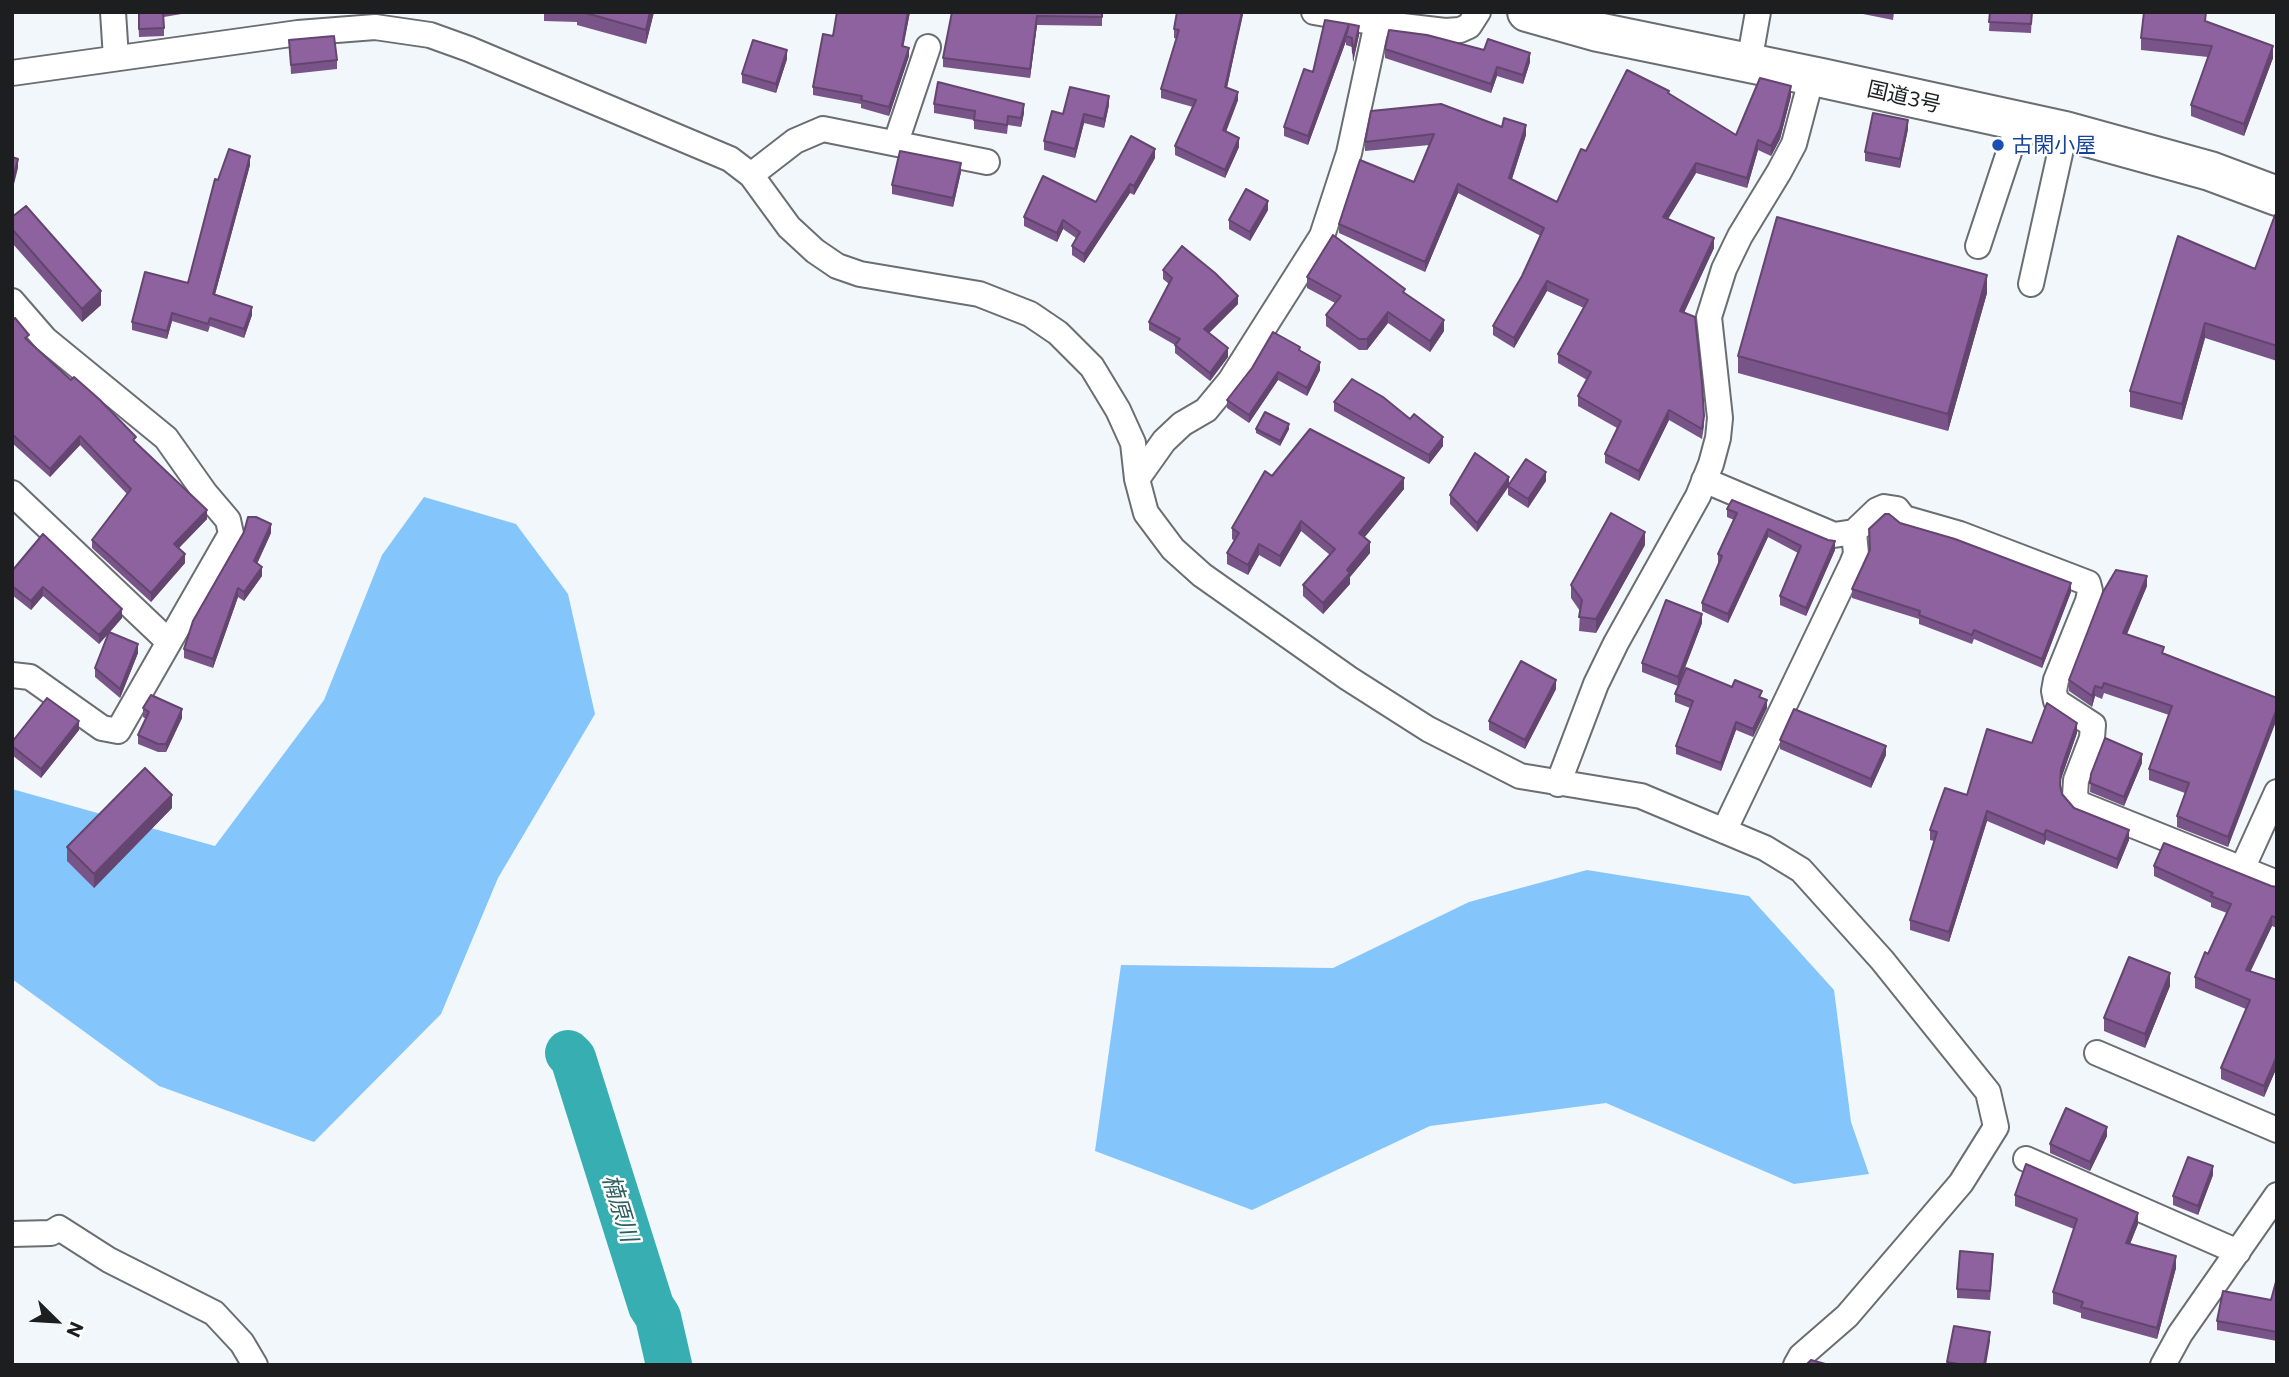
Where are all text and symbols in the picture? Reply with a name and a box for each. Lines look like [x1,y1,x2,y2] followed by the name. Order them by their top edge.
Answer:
[1865,76,1943,118] street label: 国道3号
[2012,132,2096,158] place label: 古閑小屋
[1990,137,2006,153] marker: 古閑小屋
[597,1171,643,1245] water label: 楠原川
[21,1286,91,1356] north arrow
[62,1319,89,1341] text: N

